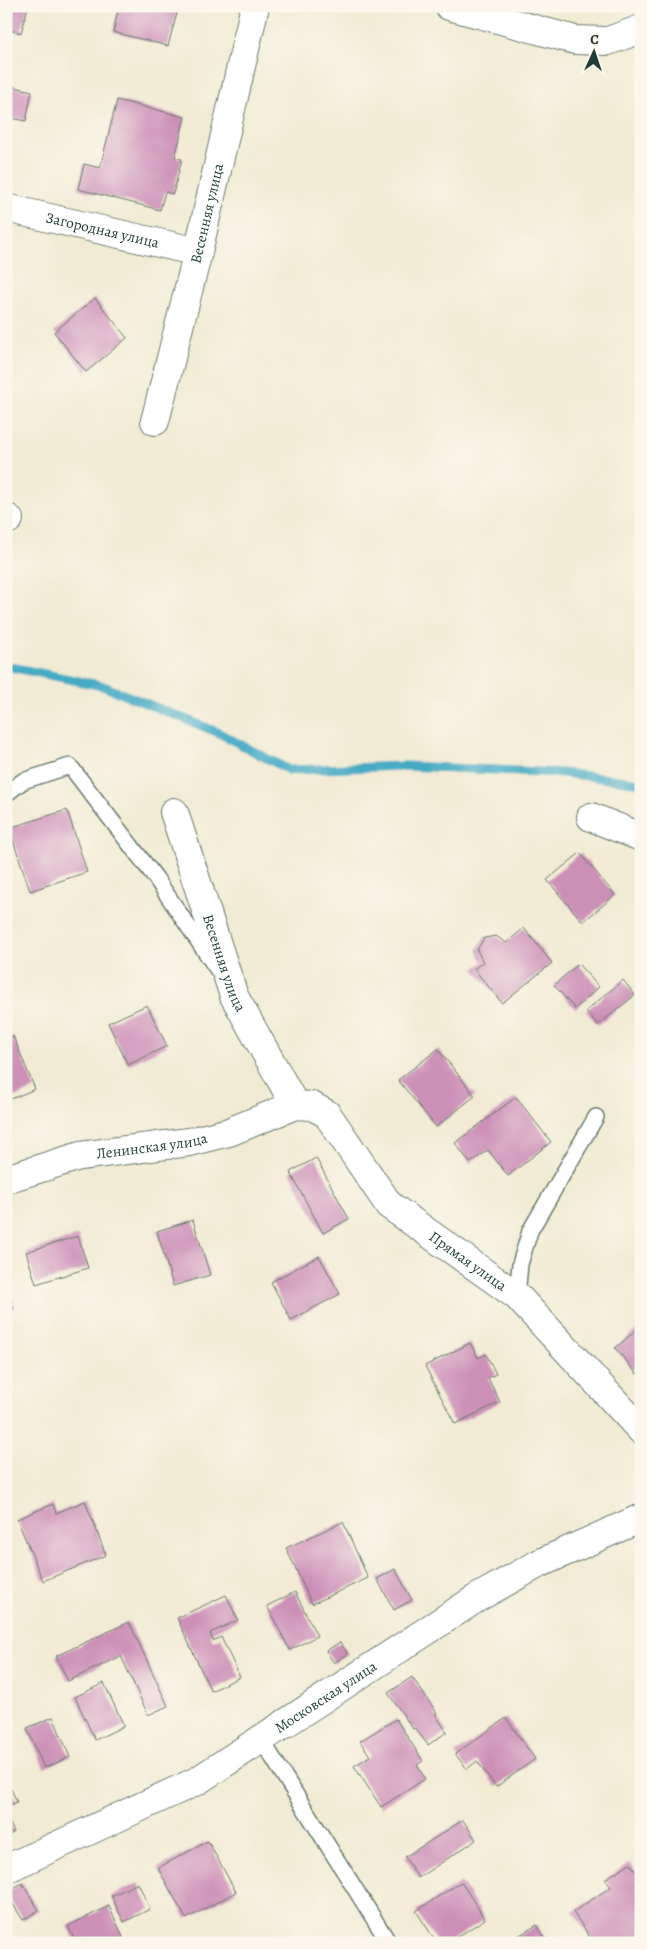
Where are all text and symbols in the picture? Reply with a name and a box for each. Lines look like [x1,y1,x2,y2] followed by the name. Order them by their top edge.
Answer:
[570,28,620,78] north arrow
[590,30,600,49] text: С
[185,161,228,266] street label: Весенняя улица
[44,207,161,253] street label: Загородная улица
[198,912,251,1015] street label: Весенняя улица
[95,1128,210,1164] street label: Ленинская улица
[425,1227,511,1296] street label: Прямая улица
[271,1656,381,1738] street label: Московская улица

